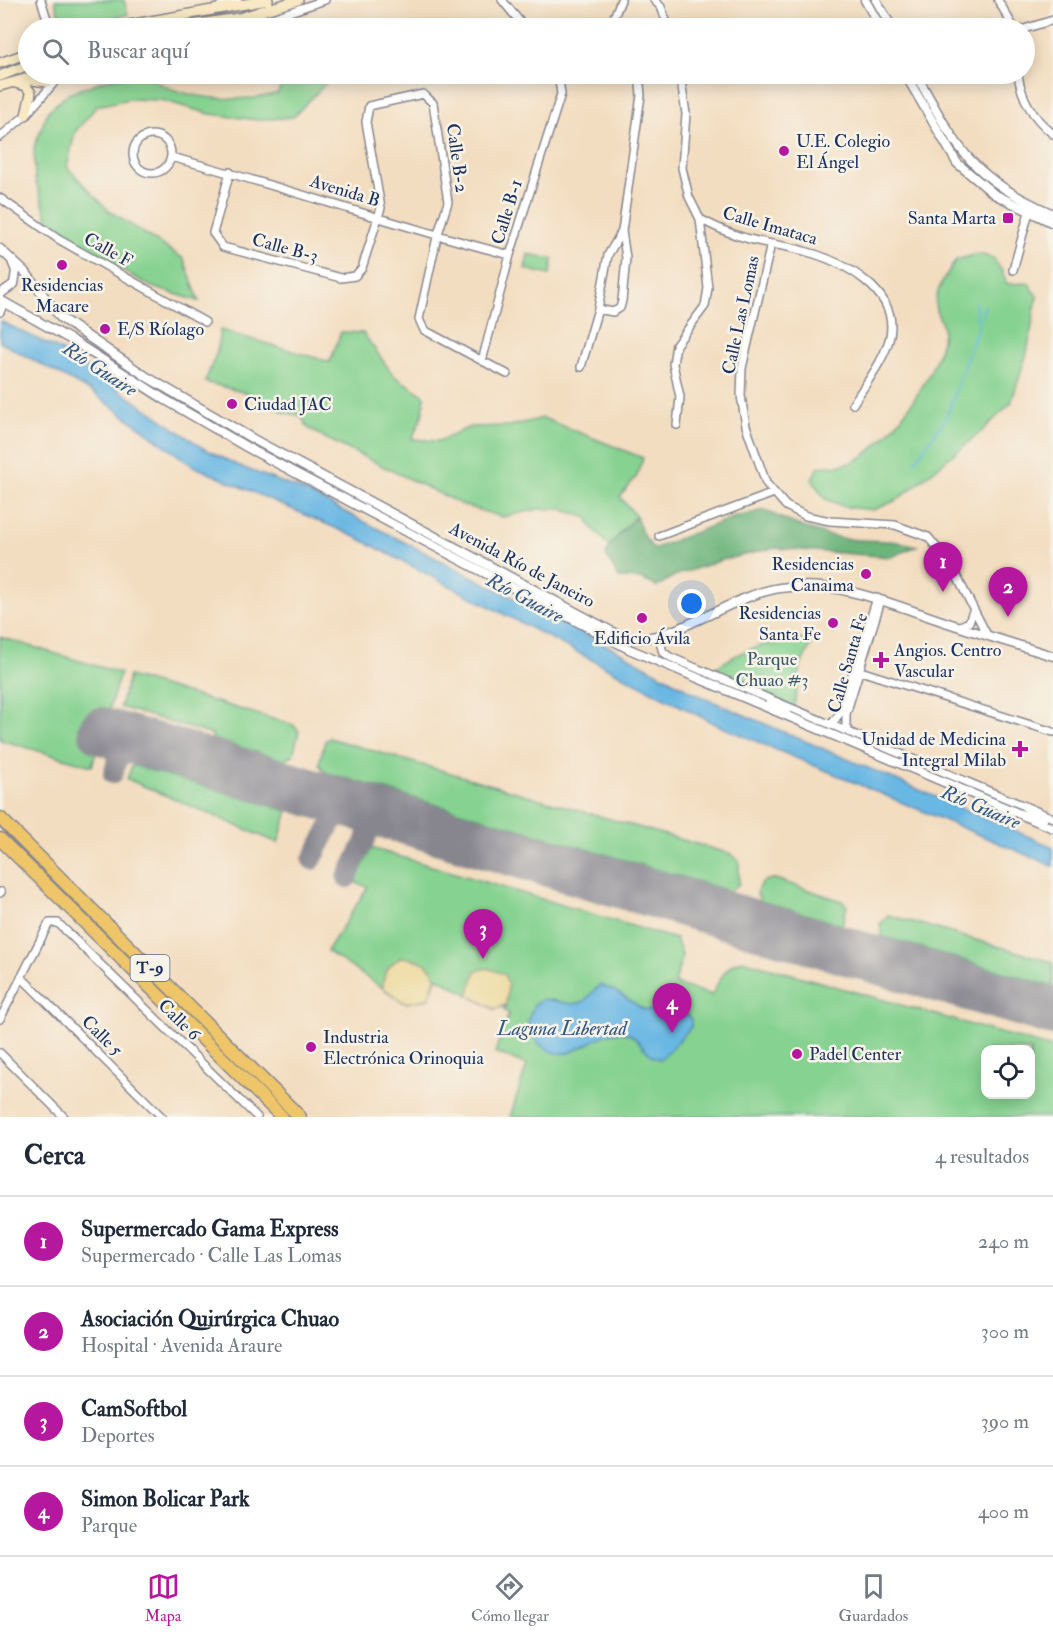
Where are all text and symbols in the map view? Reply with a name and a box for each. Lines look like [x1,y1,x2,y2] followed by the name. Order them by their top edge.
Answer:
[18,18,1035,84] search box
[39,35,72,68] icon: search
[87,37,189,65] text: Buscar aquí
[441,122,473,194] street label: Calle B-2
[796,130,890,174] place label: U.E. Colegio El Ángel
[777,144,791,158] marker: U.E. Colegio El Ángel
[306,169,383,213] street label: Avenida B
[486,177,528,247] street label: Calle B-1
[720,202,821,251] street label: Calle Imataca
[908,207,997,230] place label: Santa Marta
[1001,211,1015,225] marker: Santa Marta
[80,227,136,273] street label: Calle F
[250,228,320,268] street label: Calle B-3
[717,254,765,376] street label: Calle Las Lomas
[55,258,69,272] marker: Residencias Macare
[21,274,103,318] place label: Residencias Macare
[117,318,204,341] place label: E/S Ríolago
[98,322,112,336] marker: E/S Ríolago
[57,335,142,402] water label: Río Guaire
[244,393,332,416] place label: Ciudad JAC
[225,397,239,411] marker: Ciudad JAC
[444,516,599,613] street label: Avenida Río de Janeiro
[924,542,962,592] pin: 1
[772,553,855,597] place label: Residencias Canaima
[481,567,568,629] water label: Río Guaire
[859,567,873,581] marker: Residencias Canaima
[988,568,1028,617] pin: 2
[677,589,706,618] your location
[739,602,821,646] place label: Residencias Santa Fe
[823,610,873,716] street label: Calle Santa Fe
[635,611,649,625] marker: Edificio Ávila
[826,616,840,630] marker: Residencias Santa Fe
[594,627,691,650] place label: Edificio Ávila
[893,639,1002,683] place label: Angios. Centro Vascular
[736,648,808,692] park label: Parque Chuao #3
[872,651,890,669] marker: Angios. Centro Vascular
[861,728,1007,772] place label: Unidad de Medicina Integral Milab
[1011,740,1029,758] marker: Unidad de Medicina Integral Milab
[937,779,1025,835] water label: Río Guaire
[464,910,502,959] pin: 3
[130,955,170,981] road number: T-9
[652,984,692,1033] pin: 4
[153,994,206,1046] street label: Calle 6
[77,1011,127,1061] street label: Calle 5
[496,1016,629,1041] water label: Laguna Libertad
[323,1026,484,1070] place label: Industria Electrónica Orinoquia
[304,1040,318,1054] marker: Industria Electrónica Orinoquia
[809,1043,902,1066] place label: Padel Center
[981,1045,1035,1099] map controls
[981,1045,1035,1099] button: locate
[790,1047,804,1061] marker: Padel Center
[24,1140,85,1172] text: Cerca
[935,1144,1029,1169] text: 4 resultados
[81,1215,339,1243] text: Supermercado Gama Express
[40,1229,47,1254] text: 1
[978,1229,1029,1254] text: 240 m
[81,1243,342,1268] text: Supermercado · Calle Las Lomas
[81,1305,339,1333] text: Asociación Quirúrgica Chuao
[38,1319,49,1344] text: 2
[981,1319,1029,1344] text: 300 m
[81,1333,282,1358] text: Hospital · Avenida Araure
[81,1395,187,1423] text: CamSoftbol
[40,1409,47,1434] text: 3
[981,1409,1029,1434] text: 390 m
[81,1423,155,1448] text: Deportes
[81,1485,250,1513] text: Simon Bolicar Park
[38,1499,49,1524] text: 4
[978,1499,1029,1524] text: 400 m
[81,1513,137,1538] text: Parque
[145,1570,181,1626] tab: Mapa
[471,1570,549,1626] tab: Cómo llegar
[839,1570,908,1626] tab: Guardados

